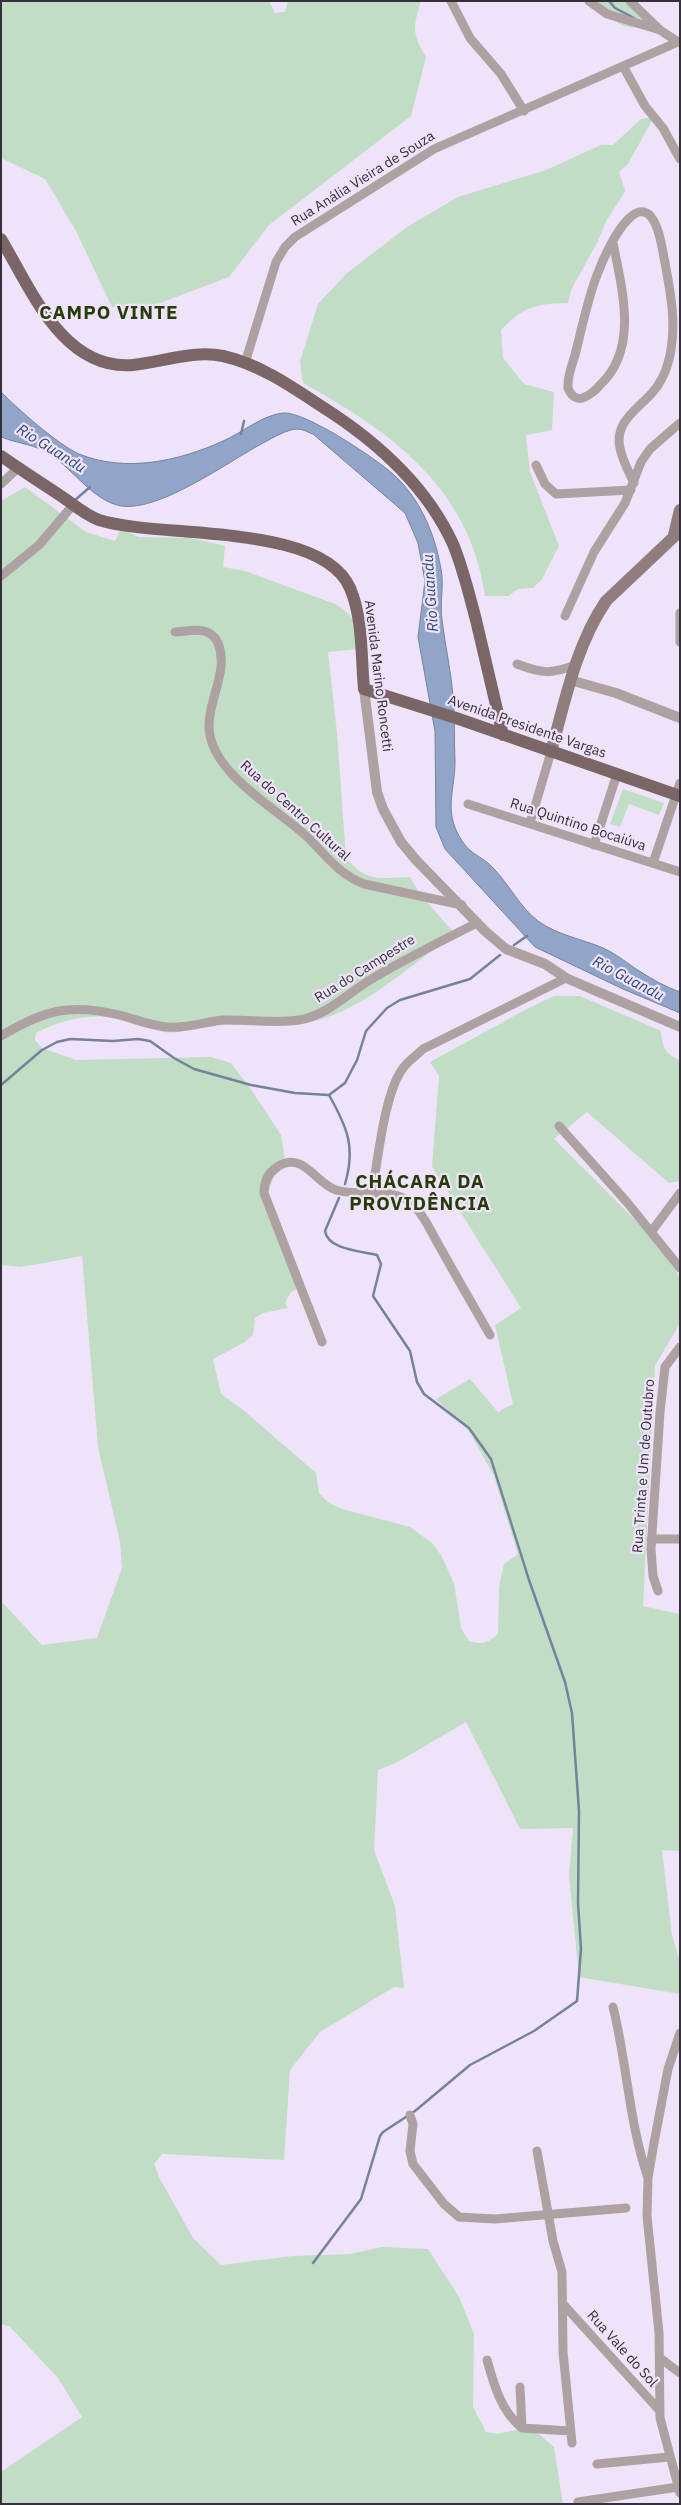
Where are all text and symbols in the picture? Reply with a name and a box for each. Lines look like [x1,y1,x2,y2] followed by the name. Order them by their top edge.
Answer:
[288,128,438,230] street label: Rua Anália Vieira de Souza
[38,303,180,325] district label: CAMPO VINTE
[13,421,89,477] water label: Rio Guandu
[419,554,443,632] water label: Rio Guandu
[360,599,396,753] street label: Avenida Marino Roncetti
[446,692,608,762] street label: Avenida Presidente Vargas
[237,757,353,865] street label: Rua do Centro Cultural
[508,795,648,855] street label: Rua Quintino Bocaiúva
[312,931,418,1007] street label: Rua do Campestre
[589,953,667,1005] water label: Rio Guandu
[348,1172,492,1216] district label: CHÁCARA DA PROVIDÊNCIA
[630,1379,658,1553] street label: Rua Trinta e Um de Outubro
[583,2307,661,2391] street label: Rua Vale do Sol

